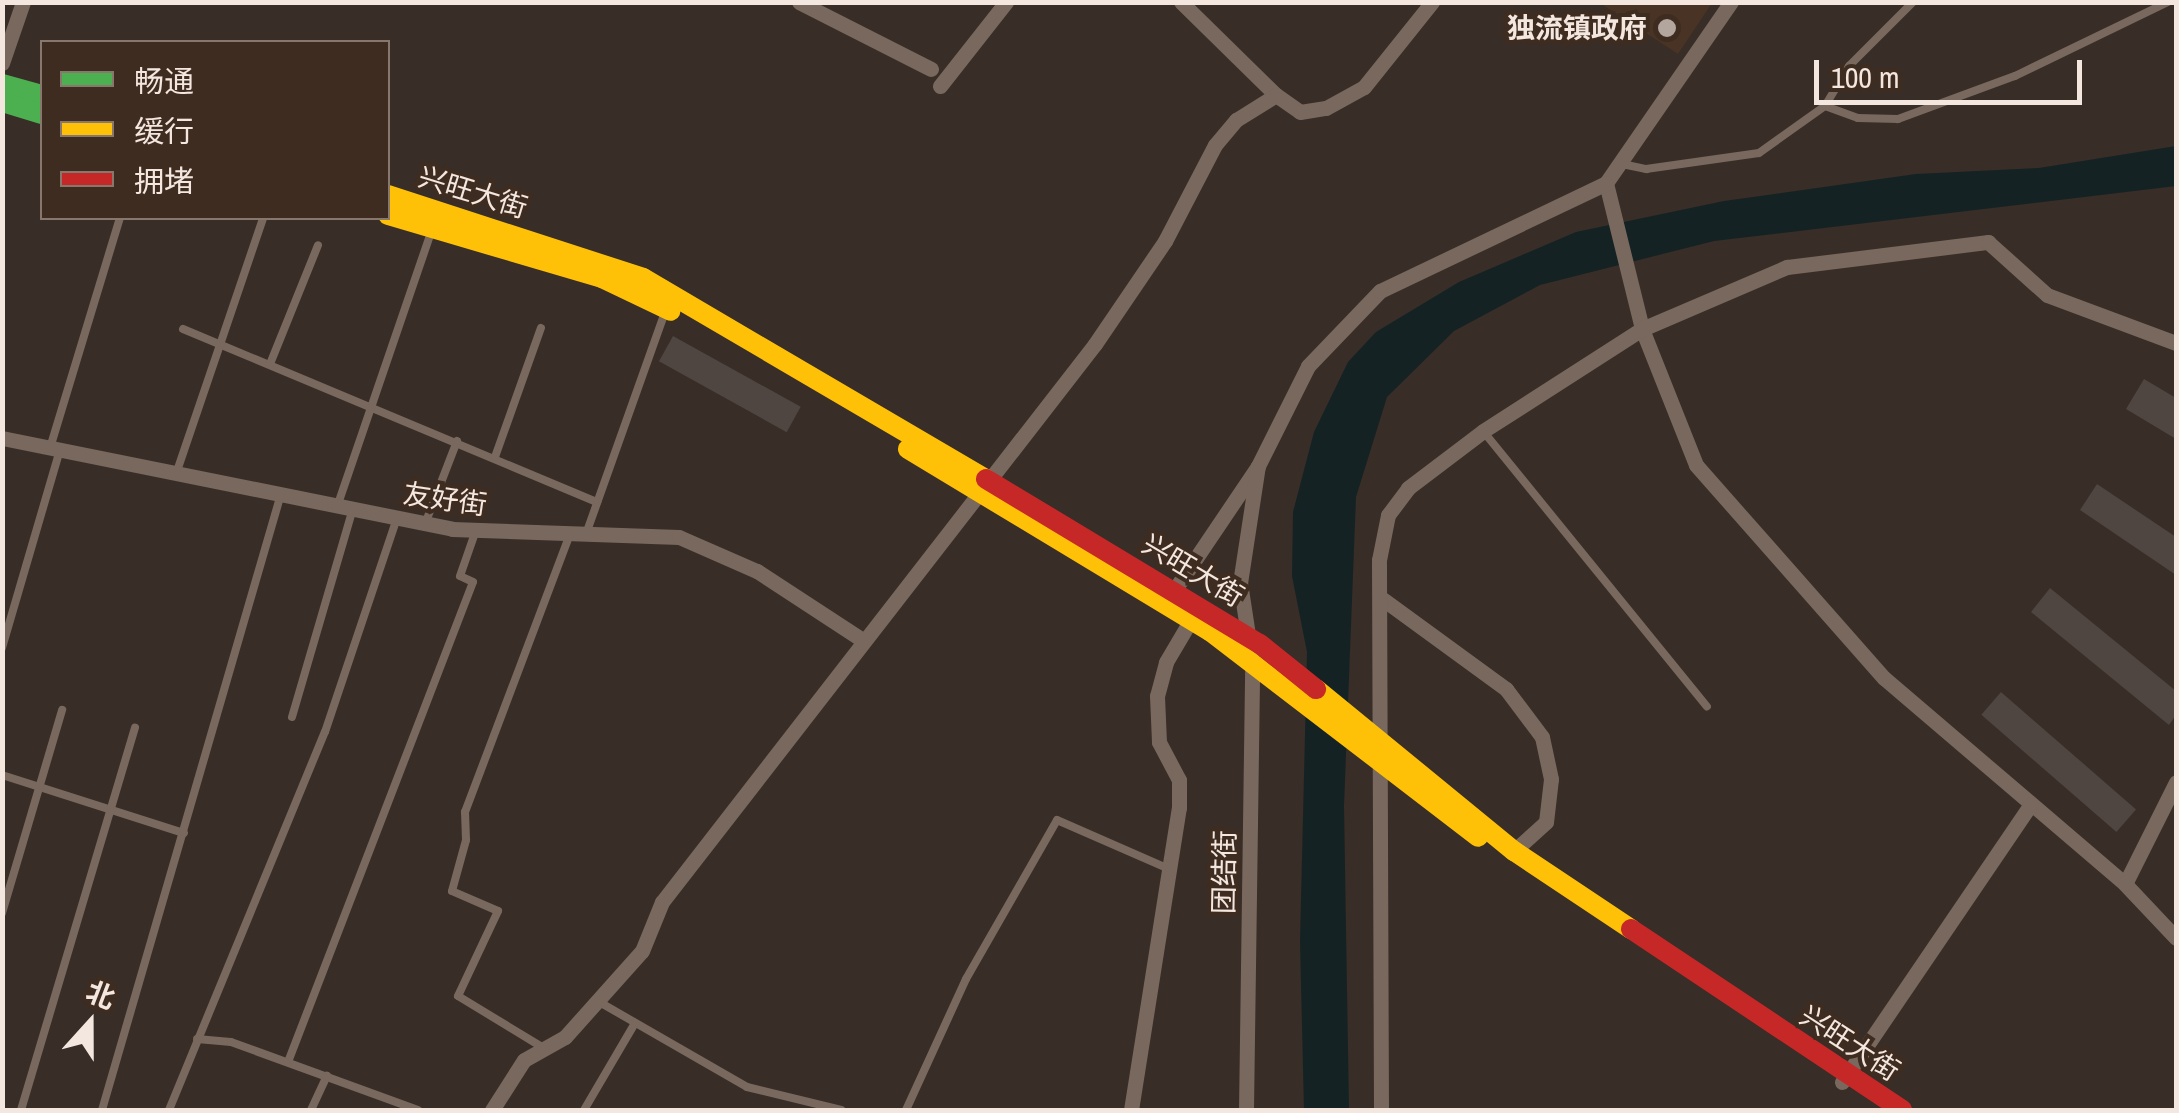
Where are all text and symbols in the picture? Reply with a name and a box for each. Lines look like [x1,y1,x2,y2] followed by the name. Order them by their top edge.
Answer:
[1507,11,1647,45] place label: 独流镇政府
[1656,17,1678,39] marker: 独流镇政府
[40,40,390,220] legend
[1819,40,2086,102] scale bar
[1831,57,1899,97] text: 100 m
[134,61,194,101] text: 畅通
[134,111,194,151] text: 缓行
[415,160,531,224] street label: 兴旺大街
[134,161,194,201] text: 拥堵
[401,477,489,521] street label: 友好街
[1136,527,1250,613] street label: 兴旺大街
[1206,830,1242,914] street label: 团结街
[81,972,121,1018] text: 北
[40,973,140,1073] north arrow
[1794,998,1906,1088] street label: 兴旺大街

